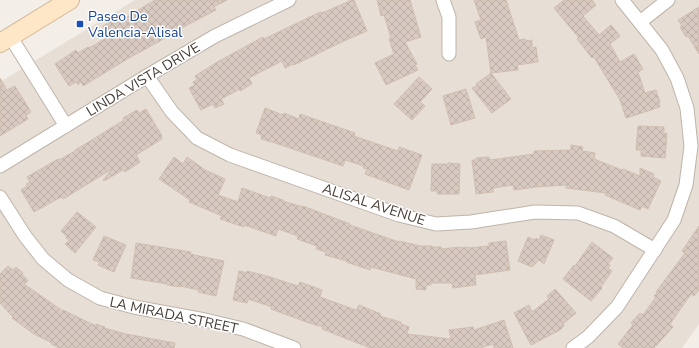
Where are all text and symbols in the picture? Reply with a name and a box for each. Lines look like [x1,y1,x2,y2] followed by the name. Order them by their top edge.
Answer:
[87,7,183,42] place label: Paseo De Valencia-Alisal
[75,19,85,29] marker: Paseo De Valencia-Alisal
[83,38,204,121] street label: LINDA VISTA DRIVE
[320,179,428,230] street label: ALISAL AVENUE
[108,293,240,339] street label: LA MIRADA STREET

